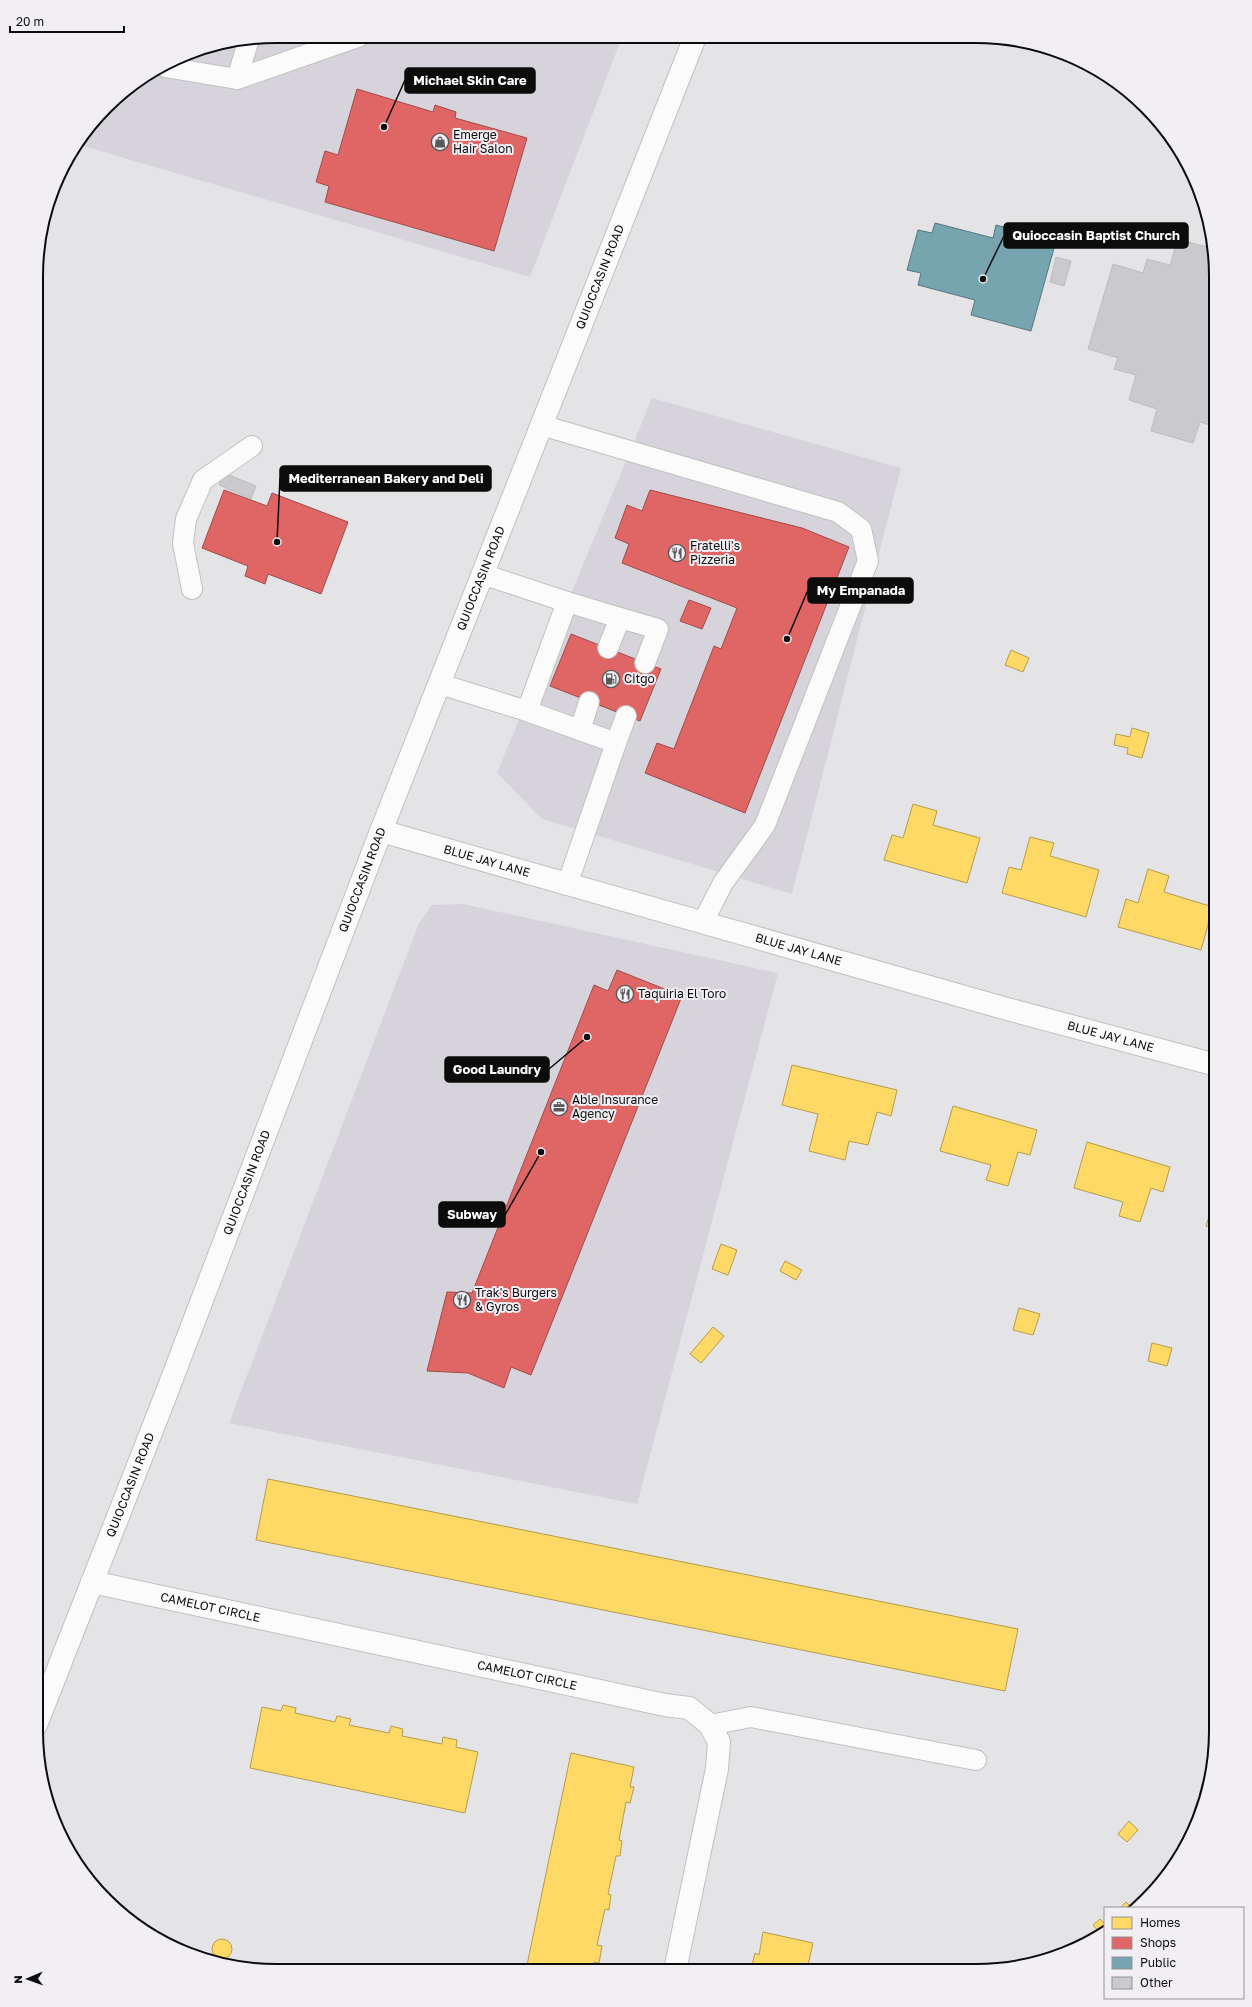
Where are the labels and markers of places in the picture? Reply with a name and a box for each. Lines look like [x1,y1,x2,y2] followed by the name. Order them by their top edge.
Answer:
[405,68,535,93] callout: Michael Skin Care
[453,127,513,156] place label: Emerge Hair Salon
[430,132,450,152] shop icon: Emerge Hair Salon
[1004,223,1188,248] callout: Quioccasin Baptist Church
[280,466,491,491] callout: Mediterranean Bakery and Deli
[690,538,740,567] place label: Fratelli's Pizzeria
[667,543,687,563] restaurant icon: Fratelli's Pizzeria
[808,578,913,603] callout: My Empanada
[601,669,621,689] fuel station icon: Citgo
[624,671,655,686] place label: Citgo
[615,984,635,1004] restaurant icon: Taquiria El Toro
[638,986,726,1001] place label: Taquiria El Toro
[445,1057,549,1082] callout: Good Laundry
[572,1092,658,1121] place label: Able Insurance Agency
[549,1097,569,1117] office icon: Able Insurance Agency
[439,1202,505,1227] callout: Subway
[475,1285,557,1314] place label: Trak's Burgers & Gyros
[452,1290,472,1310] restaurant icon: Trak's Burgers & Gyros

